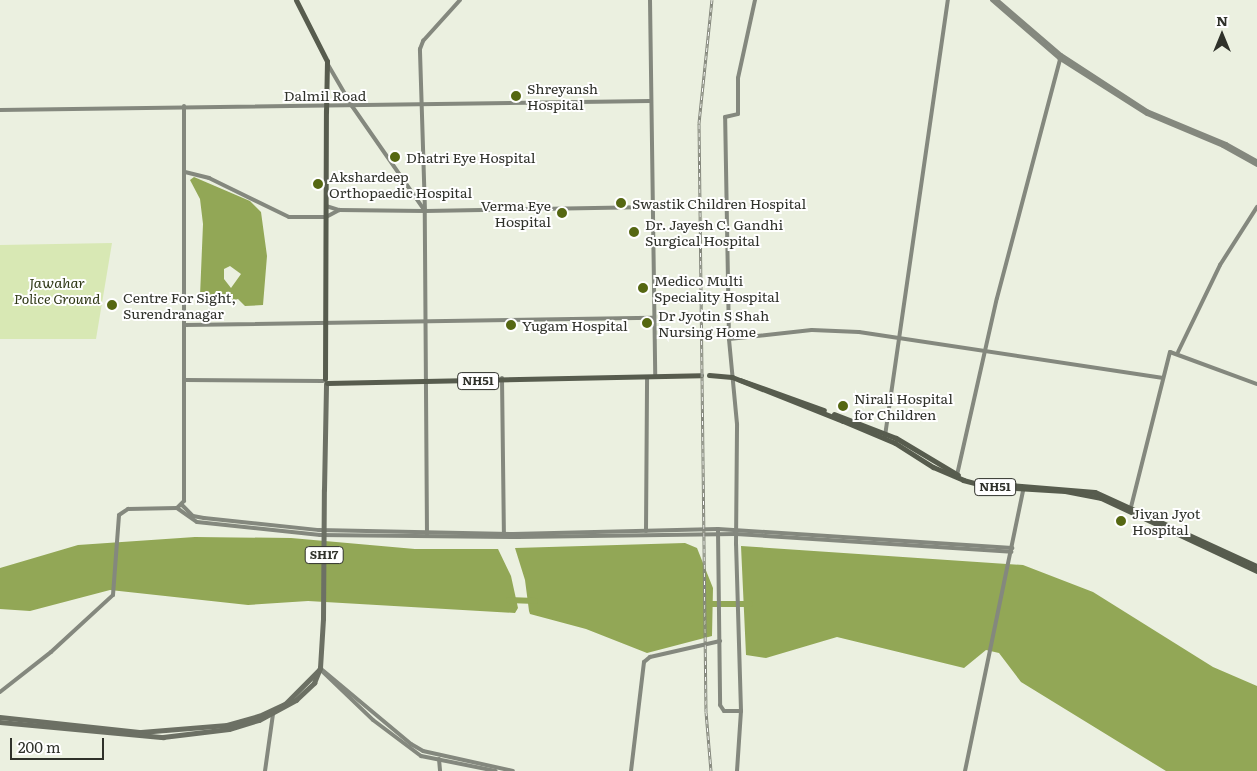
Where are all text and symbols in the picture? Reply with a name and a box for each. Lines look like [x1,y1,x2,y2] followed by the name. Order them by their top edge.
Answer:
[1197,10,1247,60] north arrow
[1216,10,1228,30] text: N
[527,80,598,112] place label: Shreyansh Hospital
[284,87,366,103] street label: Dalmil Road
[509,89,523,103] marker: Shreyansh Hospital
[406,149,535,165] place label: Dhatri Eye Hospital
[388,150,402,164] marker: Dhatri Eye Hospital
[329,168,472,200] place label: Akshardeep Orthopaedic Hospital
[311,177,325,191] marker: Akshardeep Orthopaedic Hospital
[632,195,806,211] place label: Swastik Children Hospital
[614,196,628,210] marker: Swastik Children Hospital
[481,197,551,230] place label: Verma Eye Hospital
[555,206,569,220] marker: Verma Eye Hospital
[645,216,783,248] place label: Dr. Jayesh C. Gandhi Surgical Hospital
[627,225,641,239] marker: Dr. Jayesh C. Gandhi Surgical Hospital
[654,272,779,304] place label: Medico Multi Speciality Hospital
[14,274,100,306] park label: Jawahar Police Ground
[636,281,650,295] marker: Medico Multi Speciality Hospital
[123,289,236,322] place label: Centre For Sight, Surendranagar
[105,298,119,312] marker: Centre For Sight, Surendranagar
[658,307,769,340] place label: Dr Jyotin S Shah Nursing Home
[640,316,654,330] marker: Dr Jyotin S Shah Nursing Home
[522,317,628,333] place label: Yugam Hospital
[504,318,518,332] marker: Yugam Hospital
[457,372,499,391] road number: NH51
[854,390,953,422] place label: Nirali Hospital for Children
[836,399,850,413] marker: Nirali Hospital for Children
[974,478,1016,497] road number: NH51
[1132,505,1200,538] place label: Jivan Jyot Hospital
[1114,514,1128,528] marker: Jivan Jyot Hospital
[304,546,344,564] road number: SH17
[12,728,106,760] scale bar
[18,735,61,758] text: 200 m

